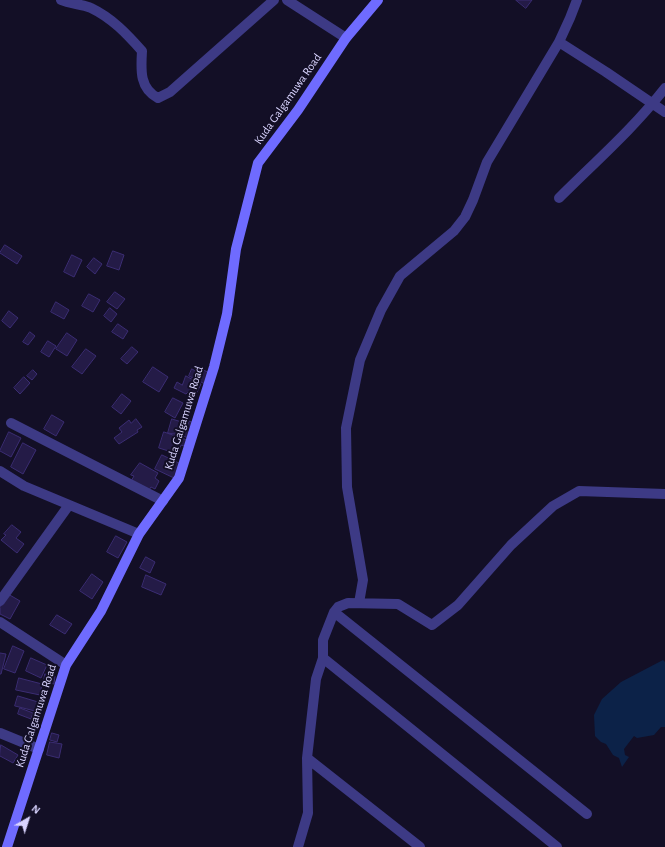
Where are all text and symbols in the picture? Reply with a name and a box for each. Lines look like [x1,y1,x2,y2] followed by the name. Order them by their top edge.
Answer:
[251,51,325,147] street label: Kuda Galgamuwa Road
[161,364,207,472] street label: Kuda Galgamuwa Road
[13,663,59,769] street label: Kuda Galgamuwa Road
[8,799,48,839] north arrow
[29,803,42,816] text: N

